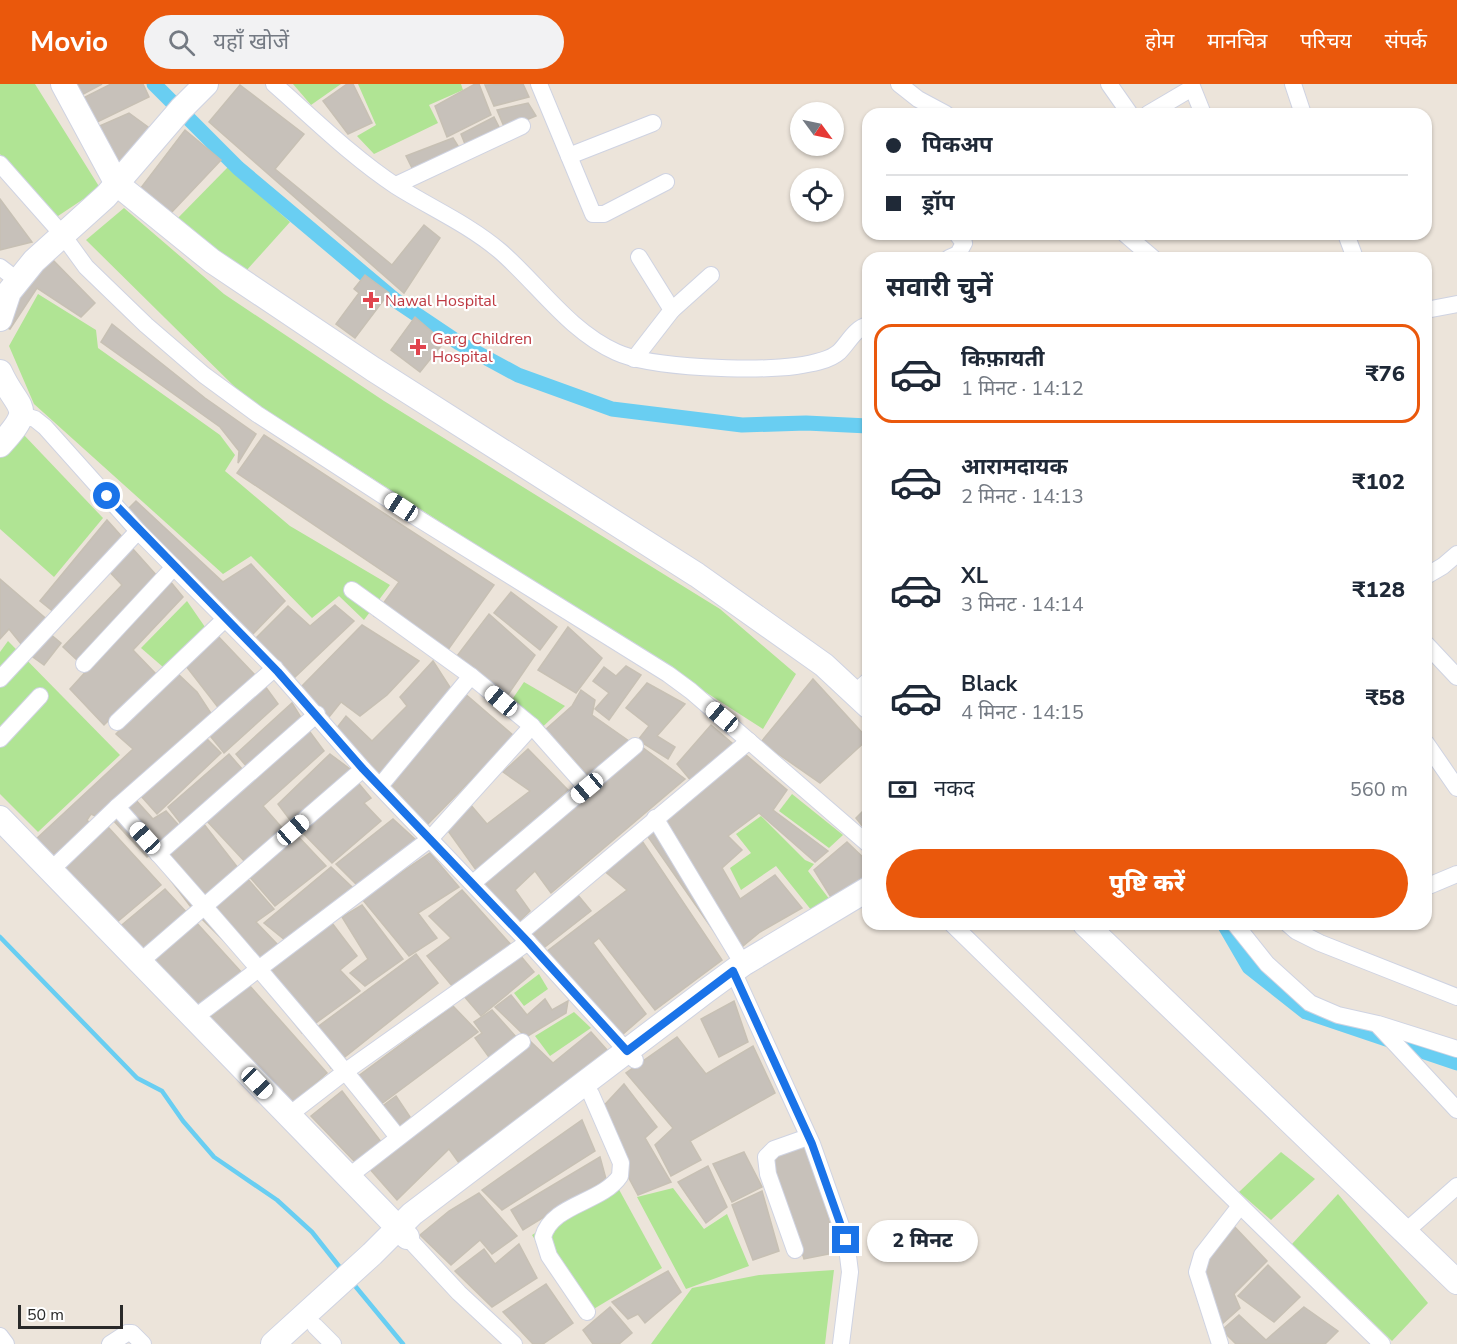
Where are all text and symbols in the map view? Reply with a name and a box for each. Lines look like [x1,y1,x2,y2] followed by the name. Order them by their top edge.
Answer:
[144,15,564,69] search box
[30,23,108,61] text: Movio
[165,26,198,59] icon: search
[213,27,289,57] text: यहाँ खोजें
[1145,27,1174,55] text: होम
[1207,27,1267,55] text: मानचित्र
[1300,27,1352,55] text: परिचय
[1385,27,1427,55] text: संपर्क
[790,102,844,156] north arrow
[790,102,844,222] map controls
[922,130,993,160] text: पिकअप
[790,168,844,222] button: locate
[922,188,955,218] text: ड्रॉप
[886,269,993,306] text: सवारी चुनें
[385,290,497,312] place label: Nawal Hospital
[362,291,380,309] marker: Nawal Hospital
[432,328,532,368] place label: Garg Children Hospital
[409,338,427,356] marker: Garg Children Hospital
[961,344,1045,374] text: किफ़ायती
[889,347,943,401] icon: car
[1365,359,1405,389] text: ₹76
[961,375,1084,402] text: 1 मिनट · 14:12
[961,452,1068,482] text: आरामदायक
[889,455,943,509] icon: car
[1352,467,1405,497] text: ₹102
[93,482,120,509] route start
[961,483,1084,510] text: 2 मिनट · 14:13
[381,490,421,524] car
[961,561,988,591] text: XL
[889,563,943,617] icon: car
[1352,575,1405,605] text: ₹128
[961,591,1084,618] text: 3 मिनट · 14:14
[961,669,1017,699] text: Black
[889,671,943,725] icon: car
[481,683,521,719] car
[1365,683,1405,713] text: ₹58
[702,699,742,735] car
[961,699,1084,726] text: 4 मिनट · 14:15
[567,770,607,806] car
[886,773,919,806] icon: cash
[934,774,975,804] text: नकद
[1350,776,1408,803] text: 560 m
[274,811,312,849] car
[126,819,164,857] car
[886,849,1408,918] button: पुष्टि करें
[238,1064,276,1102] car
[867,1219,978,1261] callout: 2 मिनट
[832,1226,859,1253] route end
[892,1227,953,1254] text: 2 मिनट
[18,1302,123,1330] scale bar
[27,1304,64,1326] text: 50 m

